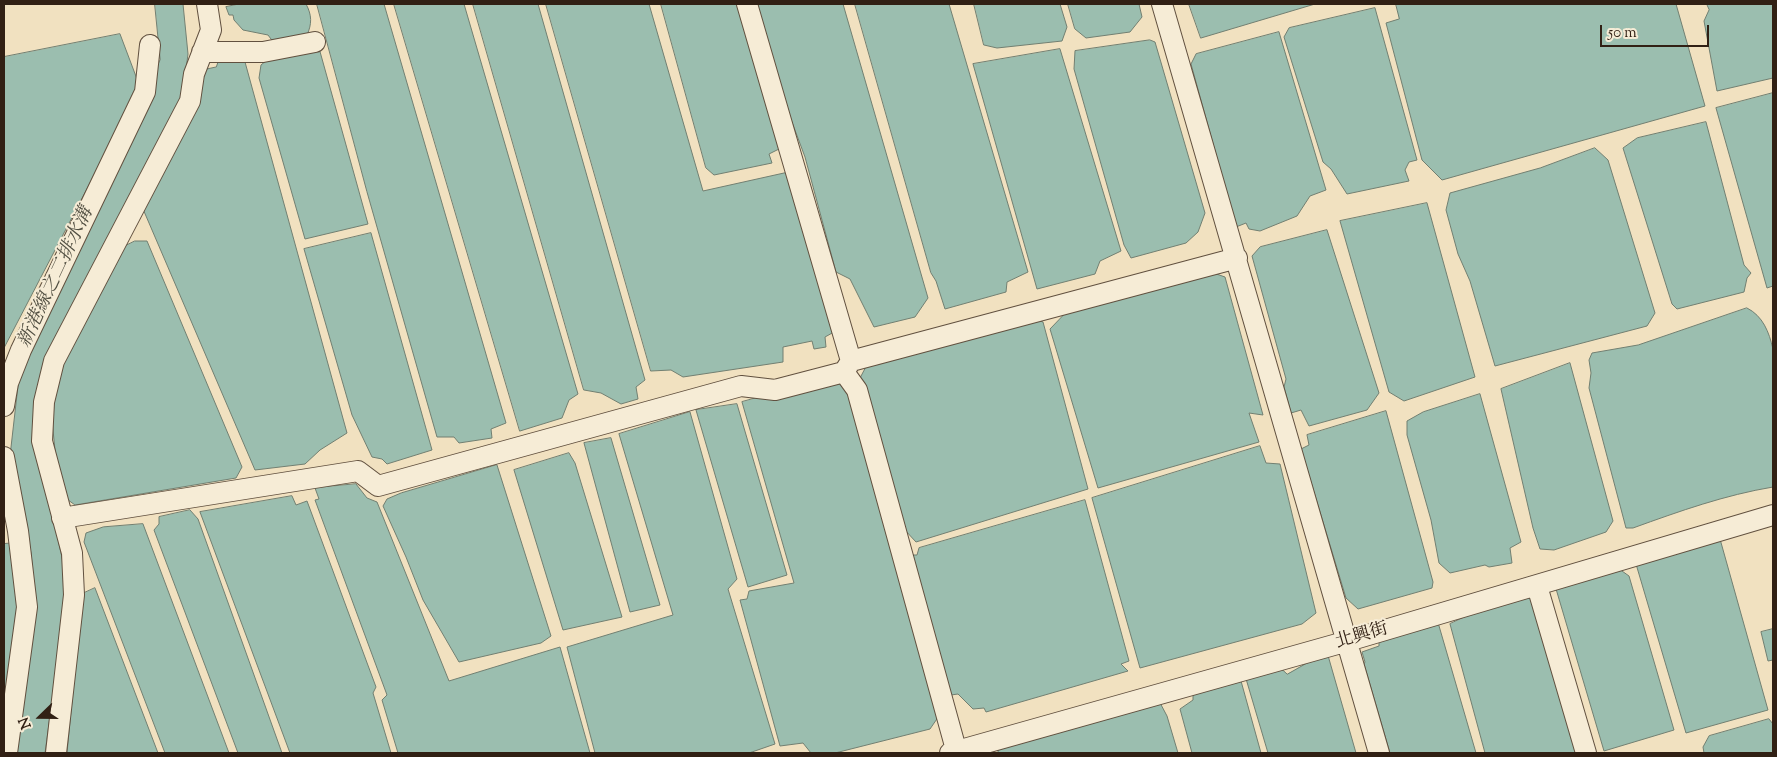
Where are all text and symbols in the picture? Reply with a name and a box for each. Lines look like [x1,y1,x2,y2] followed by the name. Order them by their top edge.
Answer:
[1602,15,1711,47] scale bar
[1608,23,1637,44] text: 50 m
[15,204,99,352] water label: 新港線之二排水溝
[1333,619,1391,655] street label: 北興街
[15,692,65,742] north arrow
[15,714,37,732] text: N

